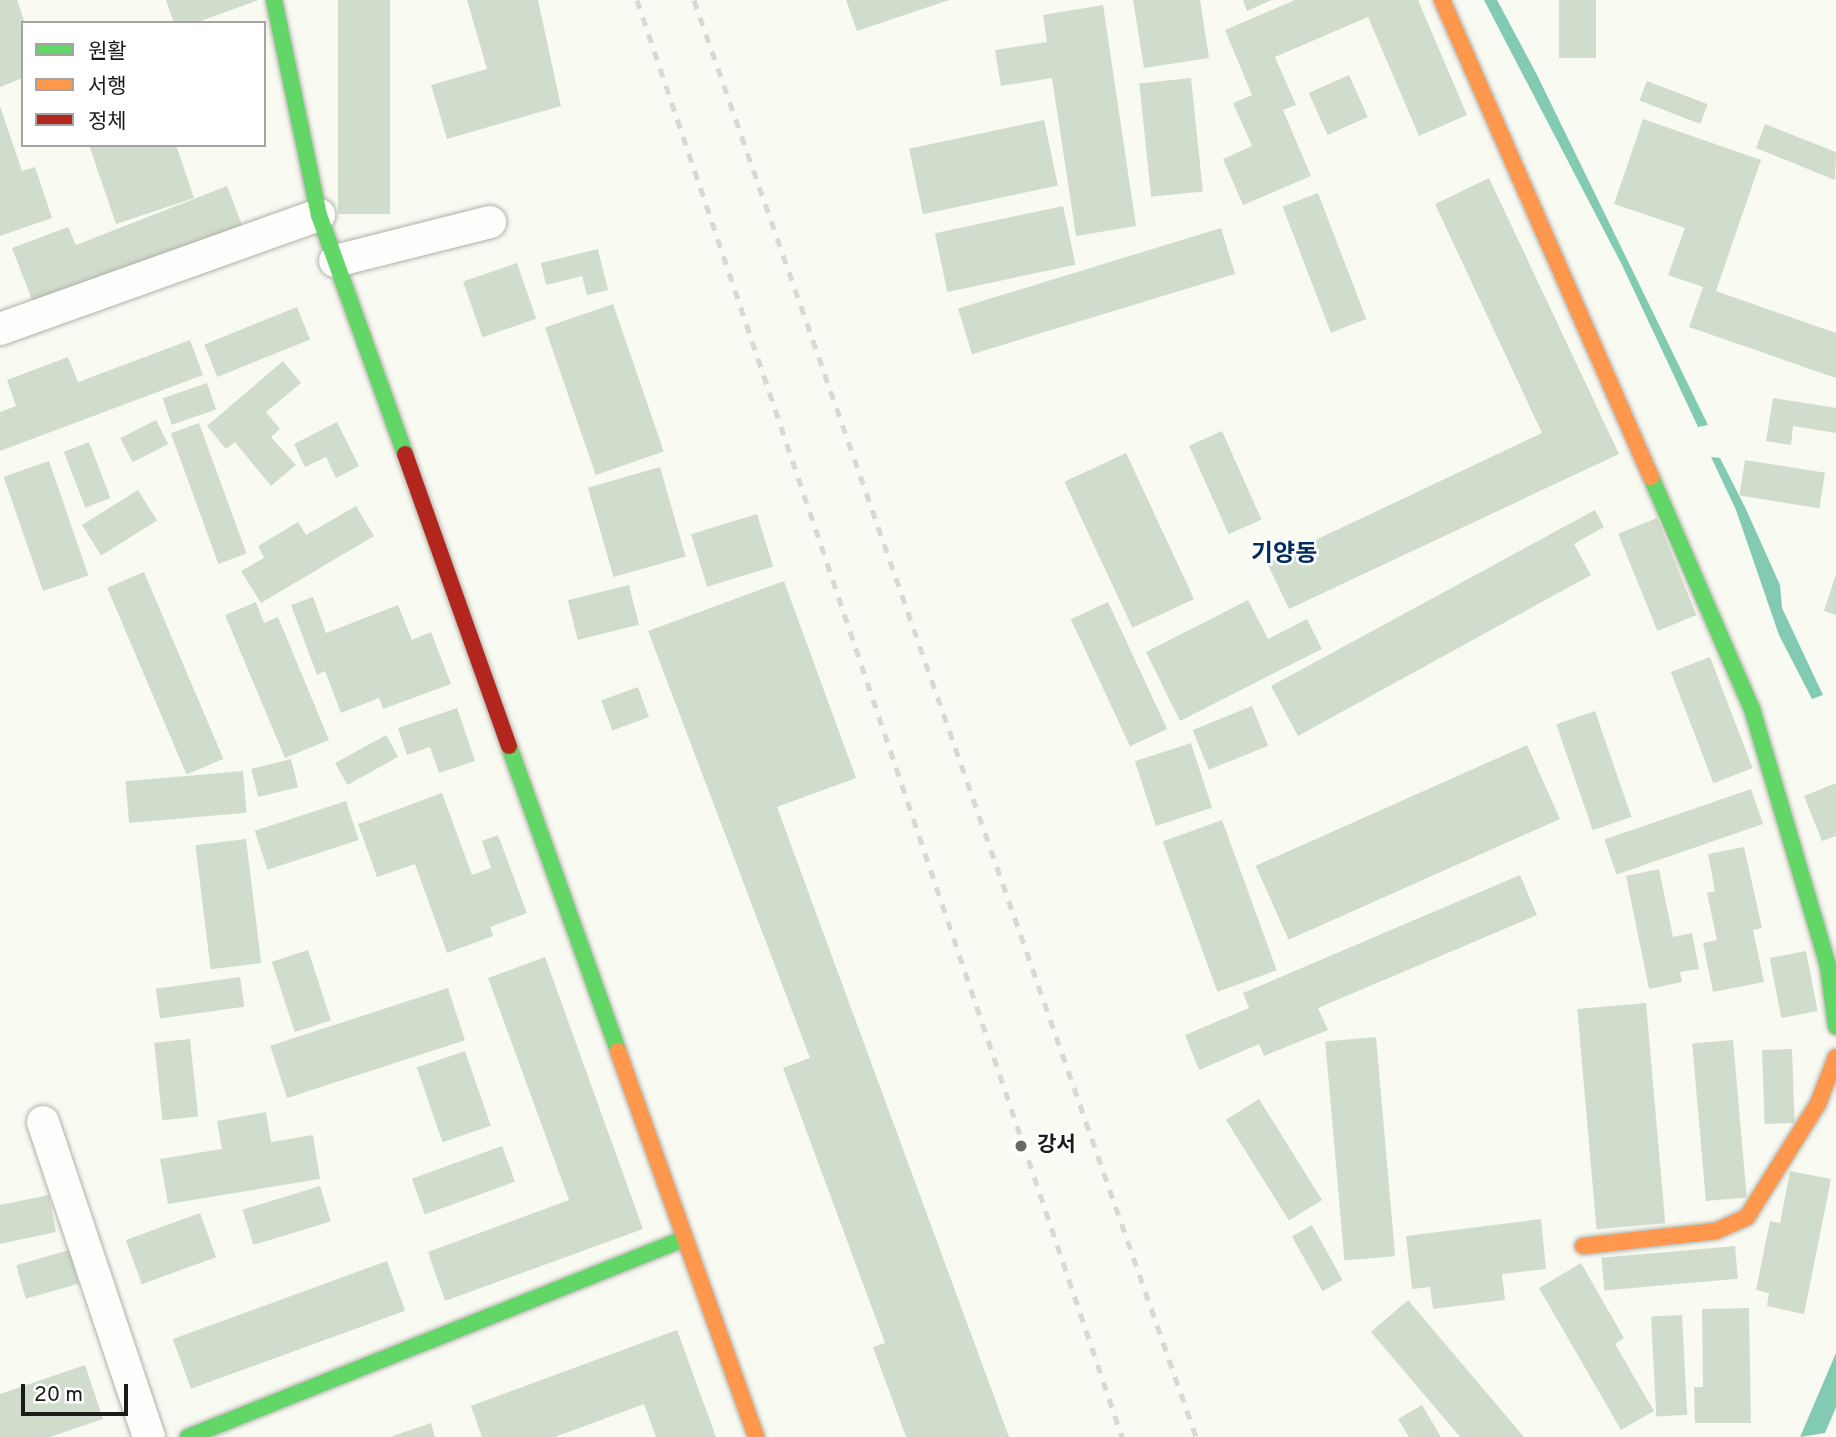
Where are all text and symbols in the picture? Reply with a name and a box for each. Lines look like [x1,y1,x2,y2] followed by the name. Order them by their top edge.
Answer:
[21,21,266,147] legend
[88,39,127,66] text: 원활
[88,74,127,101] text: 서행
[88,109,127,136] text: 정체
[1251,542,1317,570] district label: 기양동
[1037,1133,1076,1159] place label: 강서
[1011,1136,1031,1156] marker: 강서
[24,1370,131,1414] scale bar
[34,1382,83,1409] text: 20 m

